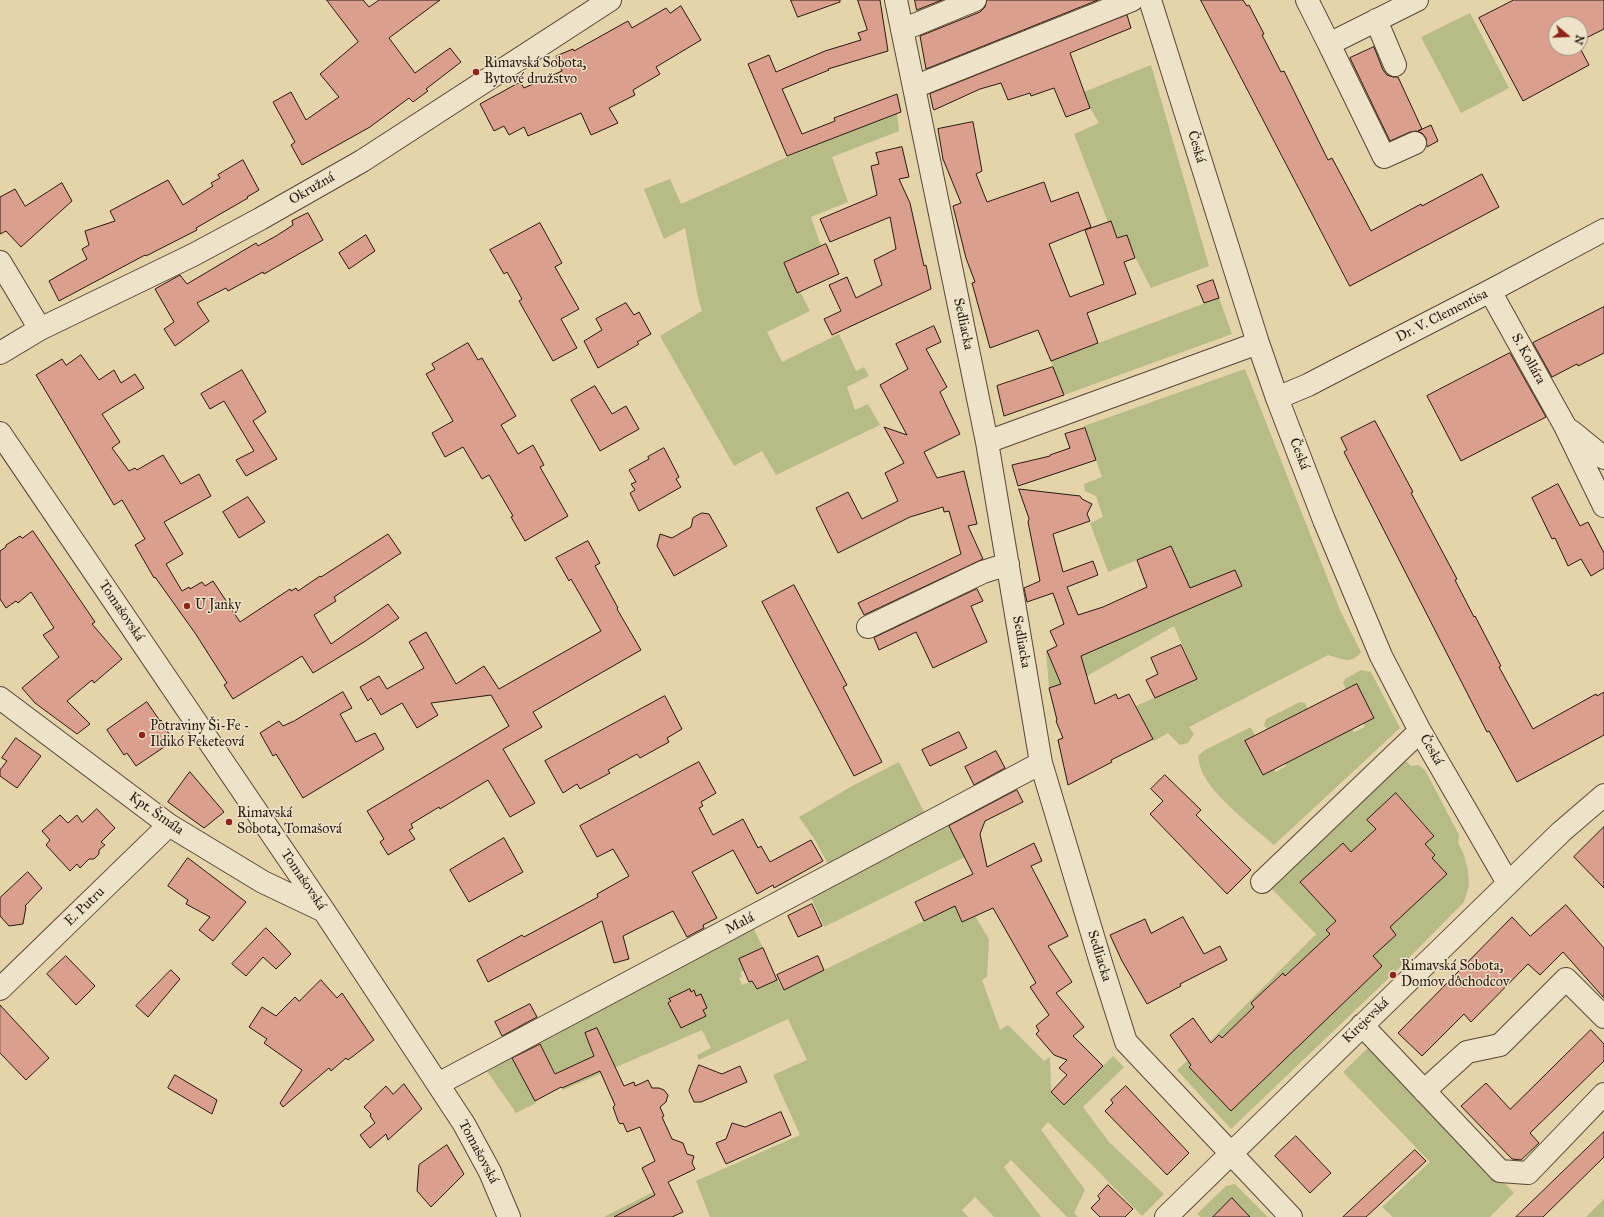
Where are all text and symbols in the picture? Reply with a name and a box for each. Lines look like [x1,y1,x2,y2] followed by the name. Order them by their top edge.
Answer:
[1548,16,1588,56] north arrow
[1571,33,1587,46] text: N
[484,56,586,88] place label: Rimavská Sobota, Bytové družstvo
[471,67,481,77] marker: Rimavská Sobota, Bytové družstvo
[1183,129,1209,165] street label: Česká
[286,169,338,209] street label: Okružná
[1393,286,1491,346] street label: Dr. V. Clementisa
[949,296,977,352] street label: Sedliacka
[1507,331,1549,387] street label: S. Kollára
[1285,436,1313,472] street label: Česká
[95,577,147,645] street label: Tomašovská
[195,598,241,614] place label: U Janky
[182,601,192,611] marker: U Janky
[1008,615,1034,669] street label: Sedliacka
[150,719,249,752] place label: Potraviny Ši-Fe - Ildikó Feketeová
[137,730,147,740] marker: Potraviny Ši-Fe - Ildikó Feketeová
[1416,732,1446,768] street label: Česká
[125,789,187,839] street label: Kpt. Šmála
[237,806,342,838] place label: Rimavská Sobota, Tomašová
[224,817,234,827] marker: Rimavská Sobota, Tomašová
[277,846,329,914] street label: Tomašovská
[61,884,109,930] street label: E. Putru
[723,910,757,938] street label: Malá
[1083,928,1115,984] street label: Sedliacka
[1401,959,1509,992] place label: Rimavská Sobota, Domov dôchodcov
[1388,970,1398,980] marker: Rimavská Sobota, Domov dôchodcov
[1339,995,1393,1047] street label: Kirejevská
[454,1117,502,1187] street label: Tomašovská

